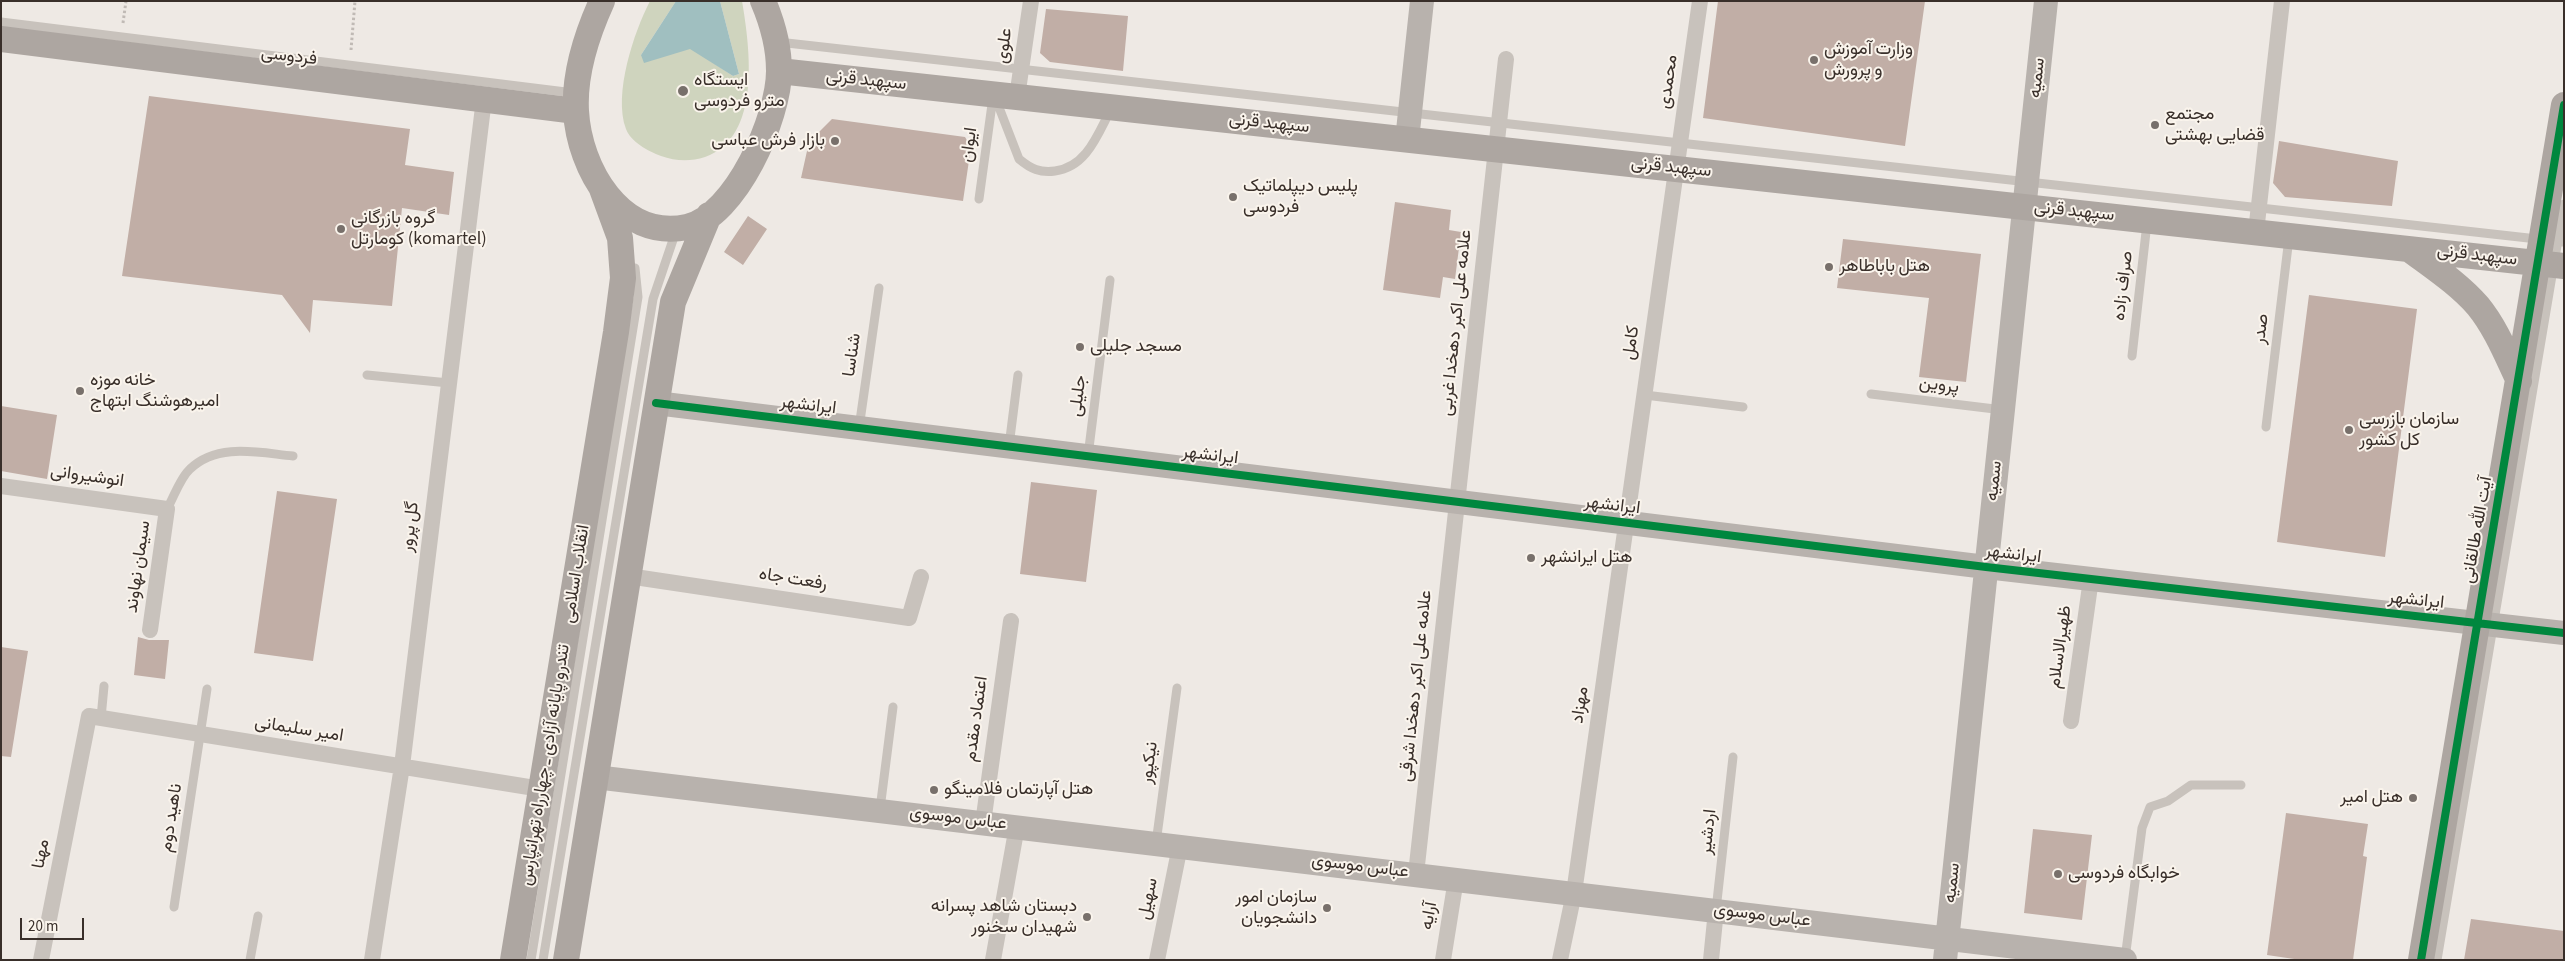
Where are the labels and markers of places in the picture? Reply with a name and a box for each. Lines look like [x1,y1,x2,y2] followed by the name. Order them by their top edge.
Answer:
[1824,39,1913,82] place label: وزارت آموزش و پرورش
[1808,54,1820,66] marker: وزارت آموزش و پرورش
[694,70,785,112] place label: ایستگاه مترو فردوسی
[676,84,690,98] marker: ایستگاه مترو فردوسی
[2165,104,2264,146] place label: مجتمع قضایی بهشتی
[2149,119,2161,131] marker: مجتمع قضایی بهشتی
[711,130,825,152] place label: بازار فرش عباسی
[829,135,841,147] marker: بازار فرش عباسی
[1243,176,1358,218] place label: پلیس دیپلماتیک فردوسی
[1227,191,1239,203] marker: پلیس دیپلماتیک فردوسی
[351,208,487,250] place label: گروه بازرگانی کومارتل (komartel)
[335,223,347,235] marker: گروه بازرگانی کومارتل (komartel)
[1839,256,1930,278] place label: هتل باباطاهر
[1823,261,1835,273] marker: هتل باباطاهر
[1090,336,1182,358] place label: مسجد جلیلی
[1074,341,1086,353] marker: مسجد جلیلی
[90,370,219,412] place label: خانه موزه امیرهوشنگ ابتهاج
[74,385,86,397] marker: خانه موزه امیرهوشنگ ابتهاج
[2359,409,2459,452] place label: سازمان بازرسی کل کشور
[2343,424,2355,436] marker: سازمان بازرسی کل کشور
[1541,547,1633,569] place label: هتل ایرانشهر
[1525,552,1537,564] marker: هتل ایرانشهر
[944,779,1093,801] place label: هتل آپارتمان فلامینگو
[928,784,940,796] marker: هتل آپارتمان فلامینگو
[2340,787,2403,809] place label: هتل امیر
[2407,792,2419,804] marker: هتل امیر
[2068,863,2180,885] place label: خوابگاه فردوسی
[2052,868,2064,880] marker: خوابگاه فردوسی
[1235,887,1317,930] place label: سازمان امور دانشجویان
[931,896,1077,939] place label: دبستان شاهد پسرانه شهیدان سخنور
[1321,902,1333,914] marker: سازمان امور دانشجویان
[1081,911,1093,923] marker: دبستان شاهد پسرانه شهیدان سخنور

